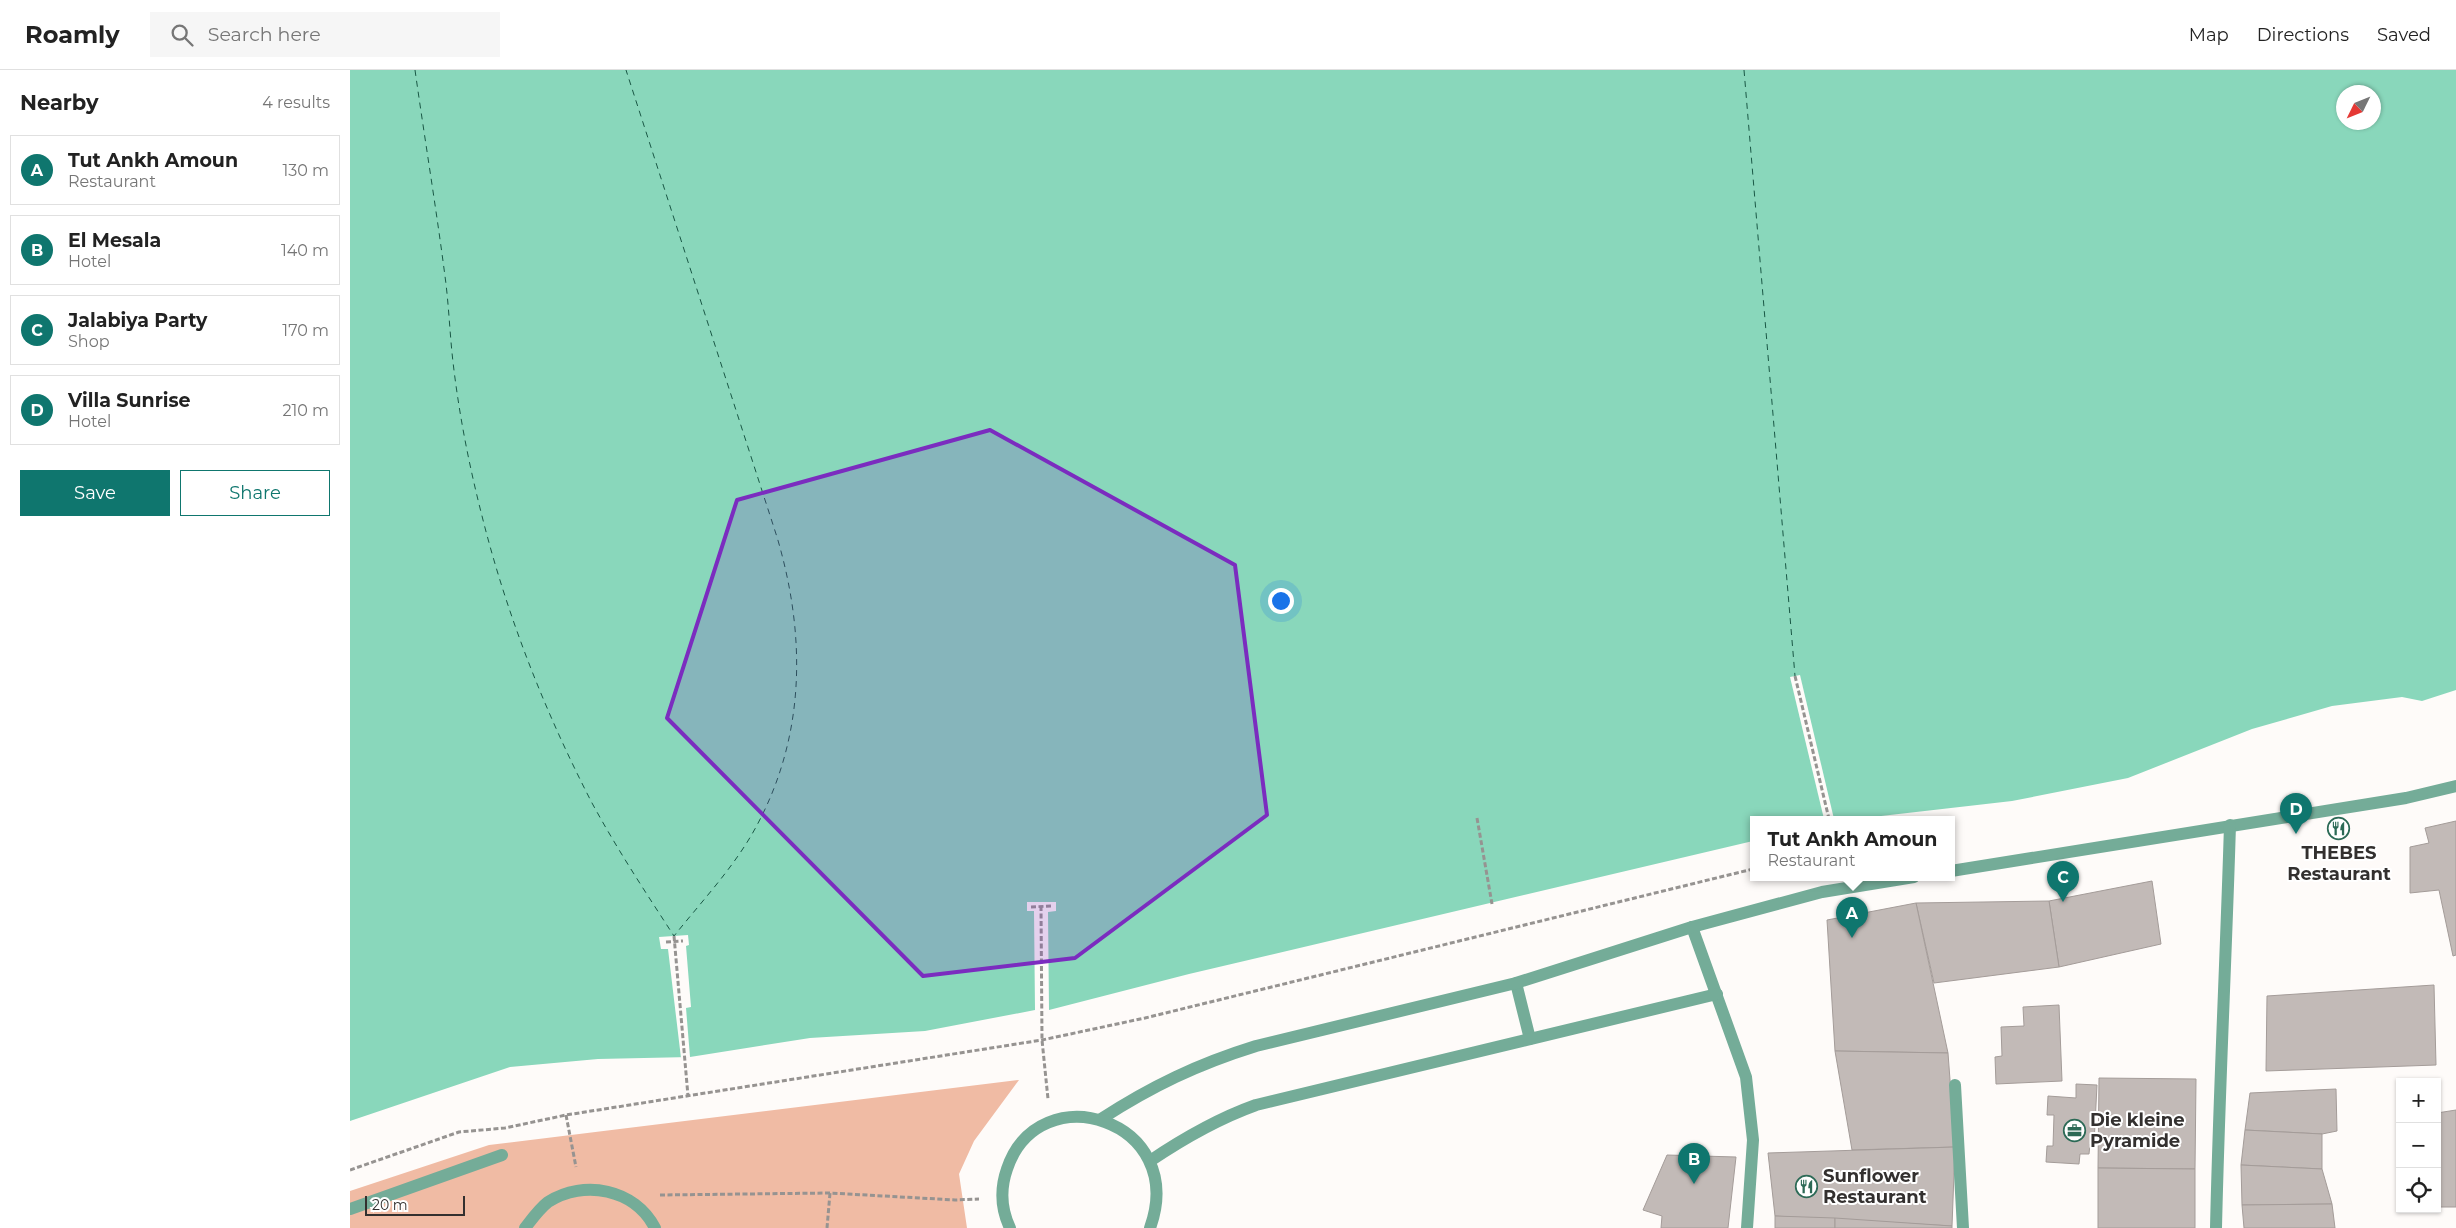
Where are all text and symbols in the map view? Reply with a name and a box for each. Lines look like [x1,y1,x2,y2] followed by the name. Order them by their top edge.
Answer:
[150,12,500,57] search box
[25,20,120,49] text: Roamly
[168,21,196,49] icon: search
[208,23,321,46] text: Search here
[2189,24,2229,46] text: Map
[2257,24,2349,46] text: Directions
[2377,24,2431,46] text: Saved
[2336,85,2381,130] north arrow
[20,90,99,115] text: Nearby
[262,93,330,112] text: 4 results
[68,149,238,172] text: Tut Ankh Amoun
[31,161,43,180] text: A
[282,161,329,180] text: 130 m
[68,172,156,191] text: Restaurant
[68,229,161,252] text: El Mesala
[31,241,43,260] text: B
[281,241,329,260] text: 140 m
[68,252,111,271] text: Hotel
[68,309,207,332] text: Jalabiya Party
[31,321,43,340] text: C
[282,321,329,340] text: 170 m
[68,332,110,351] text: Shop
[68,389,191,412] text: Villa Sunrise
[30,401,44,420] text: D
[282,401,329,420] text: 210 m
[68,412,111,431] text: Hotel
[20,470,170,516] button: Save
[180,470,330,516] button: Share
[1268,588,1294,614] your location
[2280,793,2312,834] pin: D
[1750,816,1955,881] popup
[2327,816,2351,840] restaurant icon: THEBES Restaurant
[1767,828,1938,851] text: Tut Ankh Amoun
[2287,842,2391,885] place label: THEBES Restaurant
[1767,851,1855,870] text: Restaurant
[2047,861,2079,902] pin: C
[1836,897,1868,938] pin: A
[2396,1078,2441,1213] map controls
[2396,1078,2441,1123] button: +
[2090,1109,2185,1152] place label: Die kleine Pyramide
[2062,1118,2086,1142] office icon: Die kleine Pyramide
[2396,1123,2441,1168] button: −
[1678,1143,1710,1184] pin: B
[1823,1165,1927,1208] place label: Sunflower Restaurant
[2396,1168,2441,1213] button: locate
[1795,1174,1819,1198] restaurant icon: Sunflower Restaurant
[365,1193,465,1216] scale bar
[372,1196,408,1214] text: 20 m

